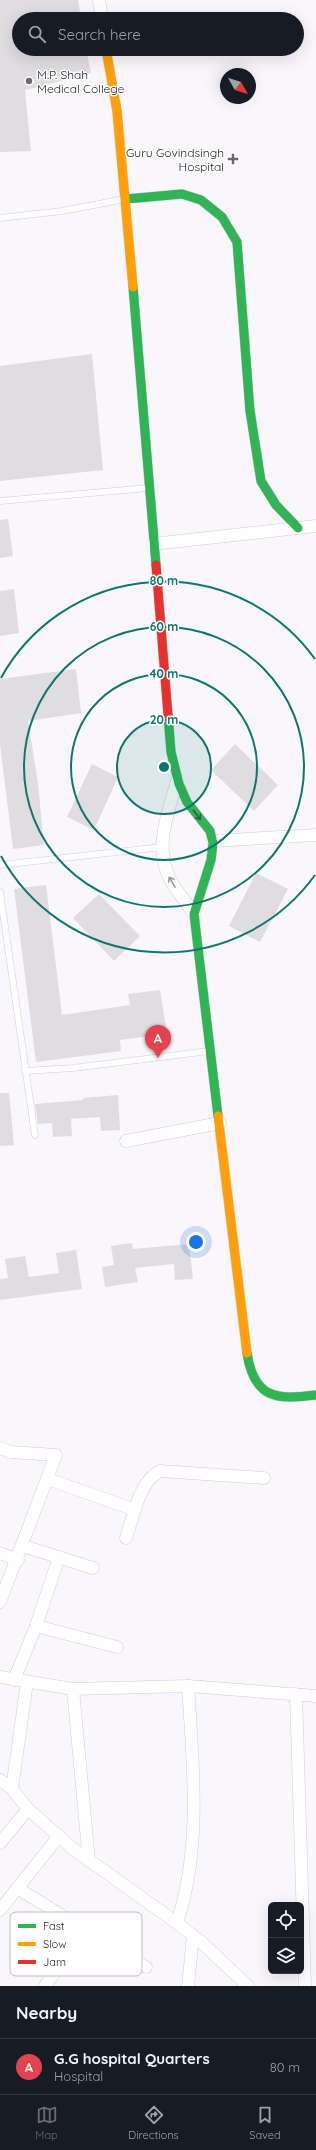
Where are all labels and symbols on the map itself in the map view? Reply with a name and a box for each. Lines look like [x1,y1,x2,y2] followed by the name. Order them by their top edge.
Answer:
[37,67,125,96] place label: M.P. Shah Medical College
[220,68,256,104] north arrow
[24,76,34,86] marker: M.P. Shah Medical College
[126,145,224,174] place label: Guru Govindsingh Hospital
[227,153,239,165] marker: Guru Govindsingh Hospital
[150,573,178,588] text: 80 m
[150,619,178,634] text: 60 m
[150,666,178,681] text: 40 m
[150,712,178,727] text: 20 m
[157,760,171,774] centre of rings
[192,809,201,820] one-way arrow
[168,876,176,888] one-way arrow
[145,1025,171,1058] pin: A
[186,1232,206,1252] your location
[10,1912,142,1976] legend
[43,1919,65,1933] text: Fast
[43,1937,67,1951] text: Slow
[43,1955,66,1969] text: Jam

